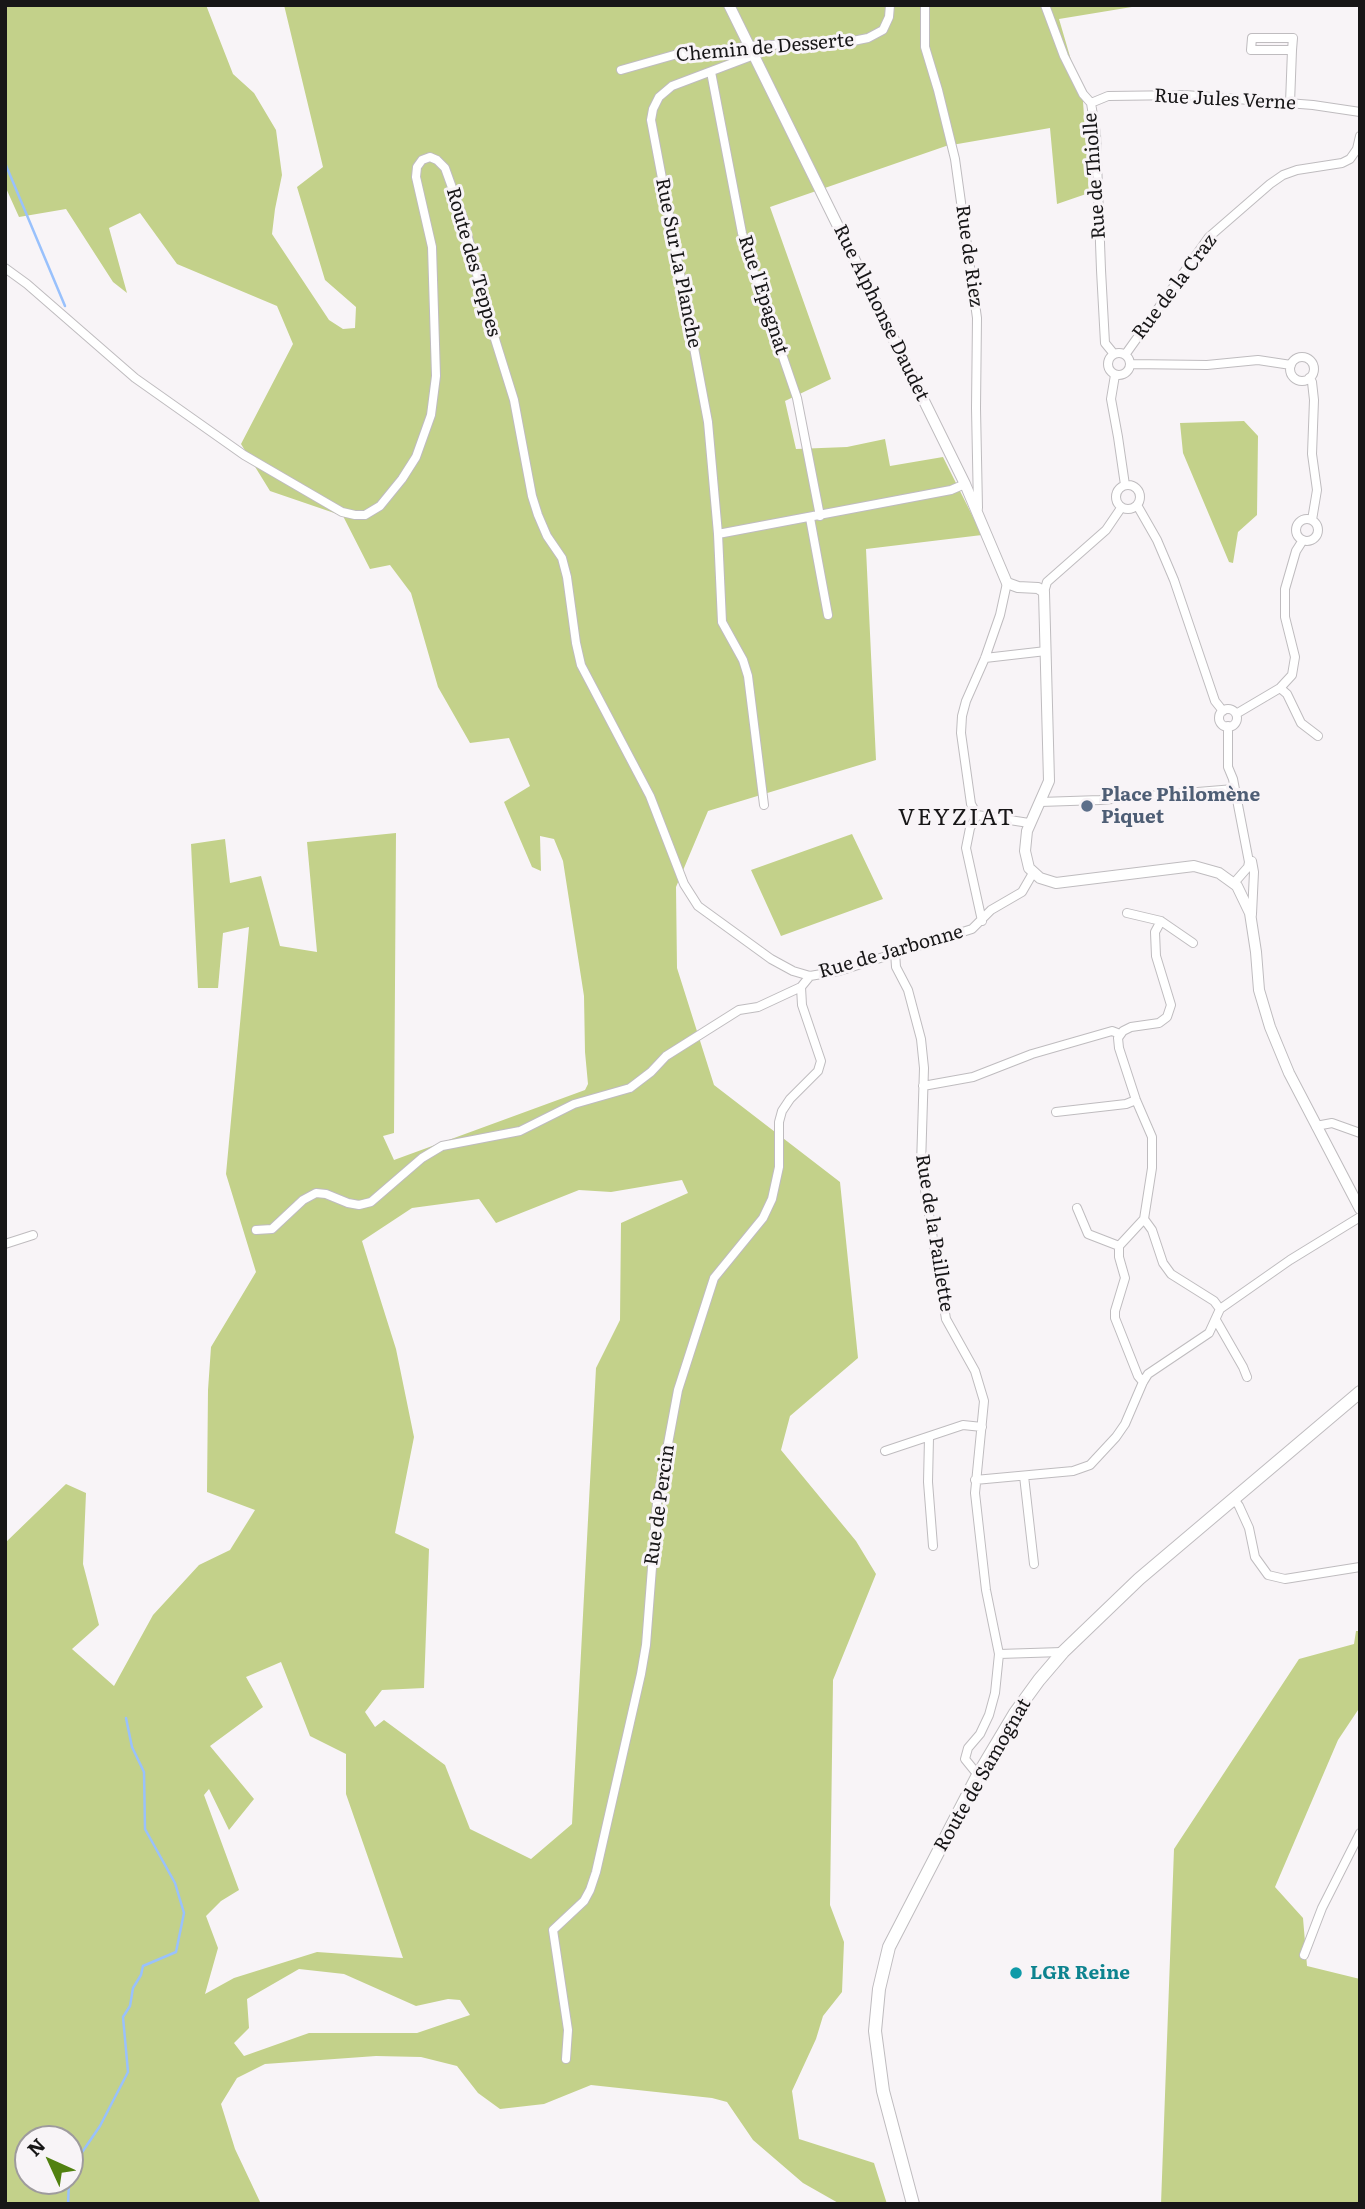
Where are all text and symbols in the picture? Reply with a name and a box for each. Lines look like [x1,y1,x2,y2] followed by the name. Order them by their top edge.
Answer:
[675,29,855,67] street label: Chemin de Desserte
[1154,85,1296,115] street label: Rue Jules Verne
[1079,112,1111,240] street label: Rue de Thiolle
[650,176,706,350] street label: Rue Sur La Planche
[441,185,505,339] street label: Route des Teppes
[951,203,987,309] street label: Rue de Riez
[828,221,934,405] street label: Rue Alphonse Daudet
[1128,230,1222,344] street label: Rue de la Craz
[733,232,793,358] street label: Rue l'Epagnat
[1101,784,1260,828] place label: Place Philomène Piquet
[1079,798,1095,814] marker: Place Philomène Piquet
[899,804,1015,832] district label: VEYZIAT
[816,920,966,984] street label: Rue de Jarbonne
[910,1153,958,1313] street label: Rue de la Paillette
[640,1443,680,1567] street label: Rue de Percin
[930,1694,1036,1856] street label: Route de Samognat
[1030,1962,1130,1984] place label: LGR Reine
[1008,1965,1024,1981] marker: LGR Reine
[14,2125,84,2195] north arrow
[20,2131,51,2162] text: N

